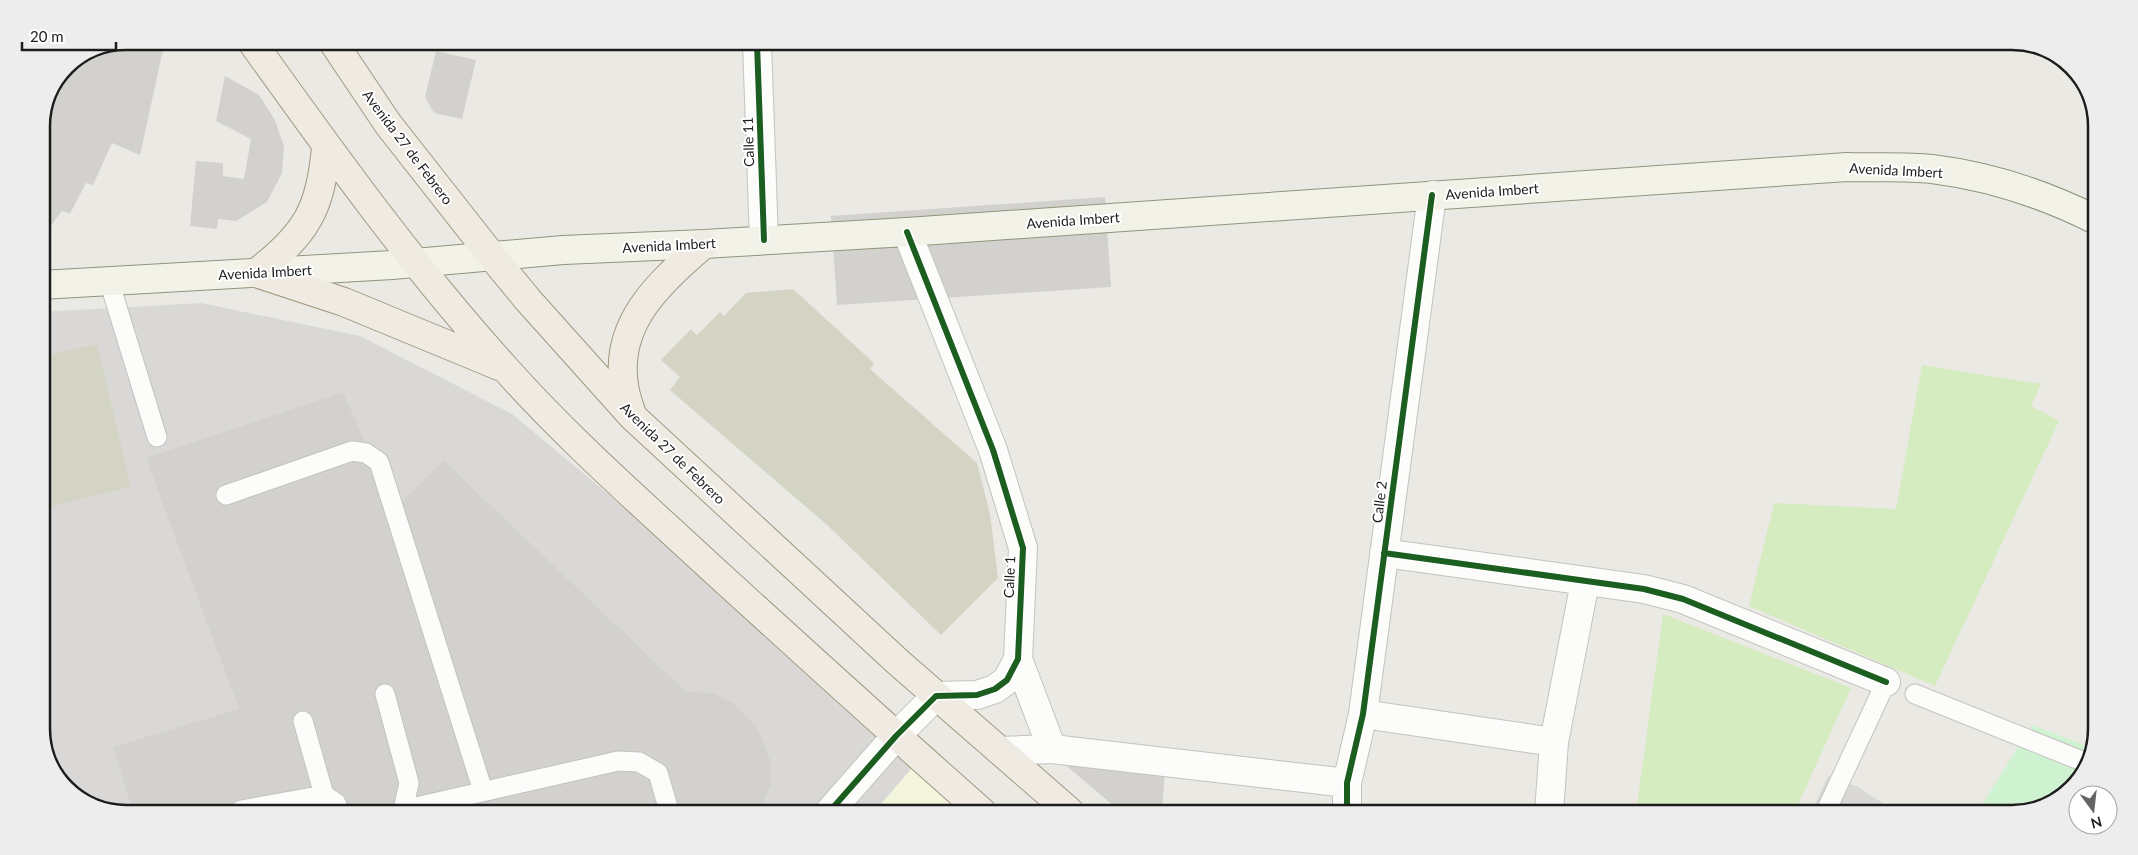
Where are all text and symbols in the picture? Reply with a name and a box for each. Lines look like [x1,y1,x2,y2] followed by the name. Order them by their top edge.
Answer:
[22,20,116,52] scale bar
[30,27,64,45] text: 20 m
[359,86,457,208] street label: Avenida 27 de Febrero
[739,117,757,167] street label: Calle 11
[1849,159,1943,181] street label: Avenida Imbert
[1445,179,1539,203] street label: Avenida Imbert
[1026,208,1120,232] street label: Avenida Imbert
[622,234,716,256] street label: Avenida Imbert
[218,261,312,283] street label: Avenida Imbert
[617,399,729,507] street label: Avenida 27 de Febrero
[1368,480,1390,524] street label: Calle 2
[1000,556,1018,598] street label: Calle 1
[2068,785,2118,835] north arrow
[2089,813,2104,833] text: N

